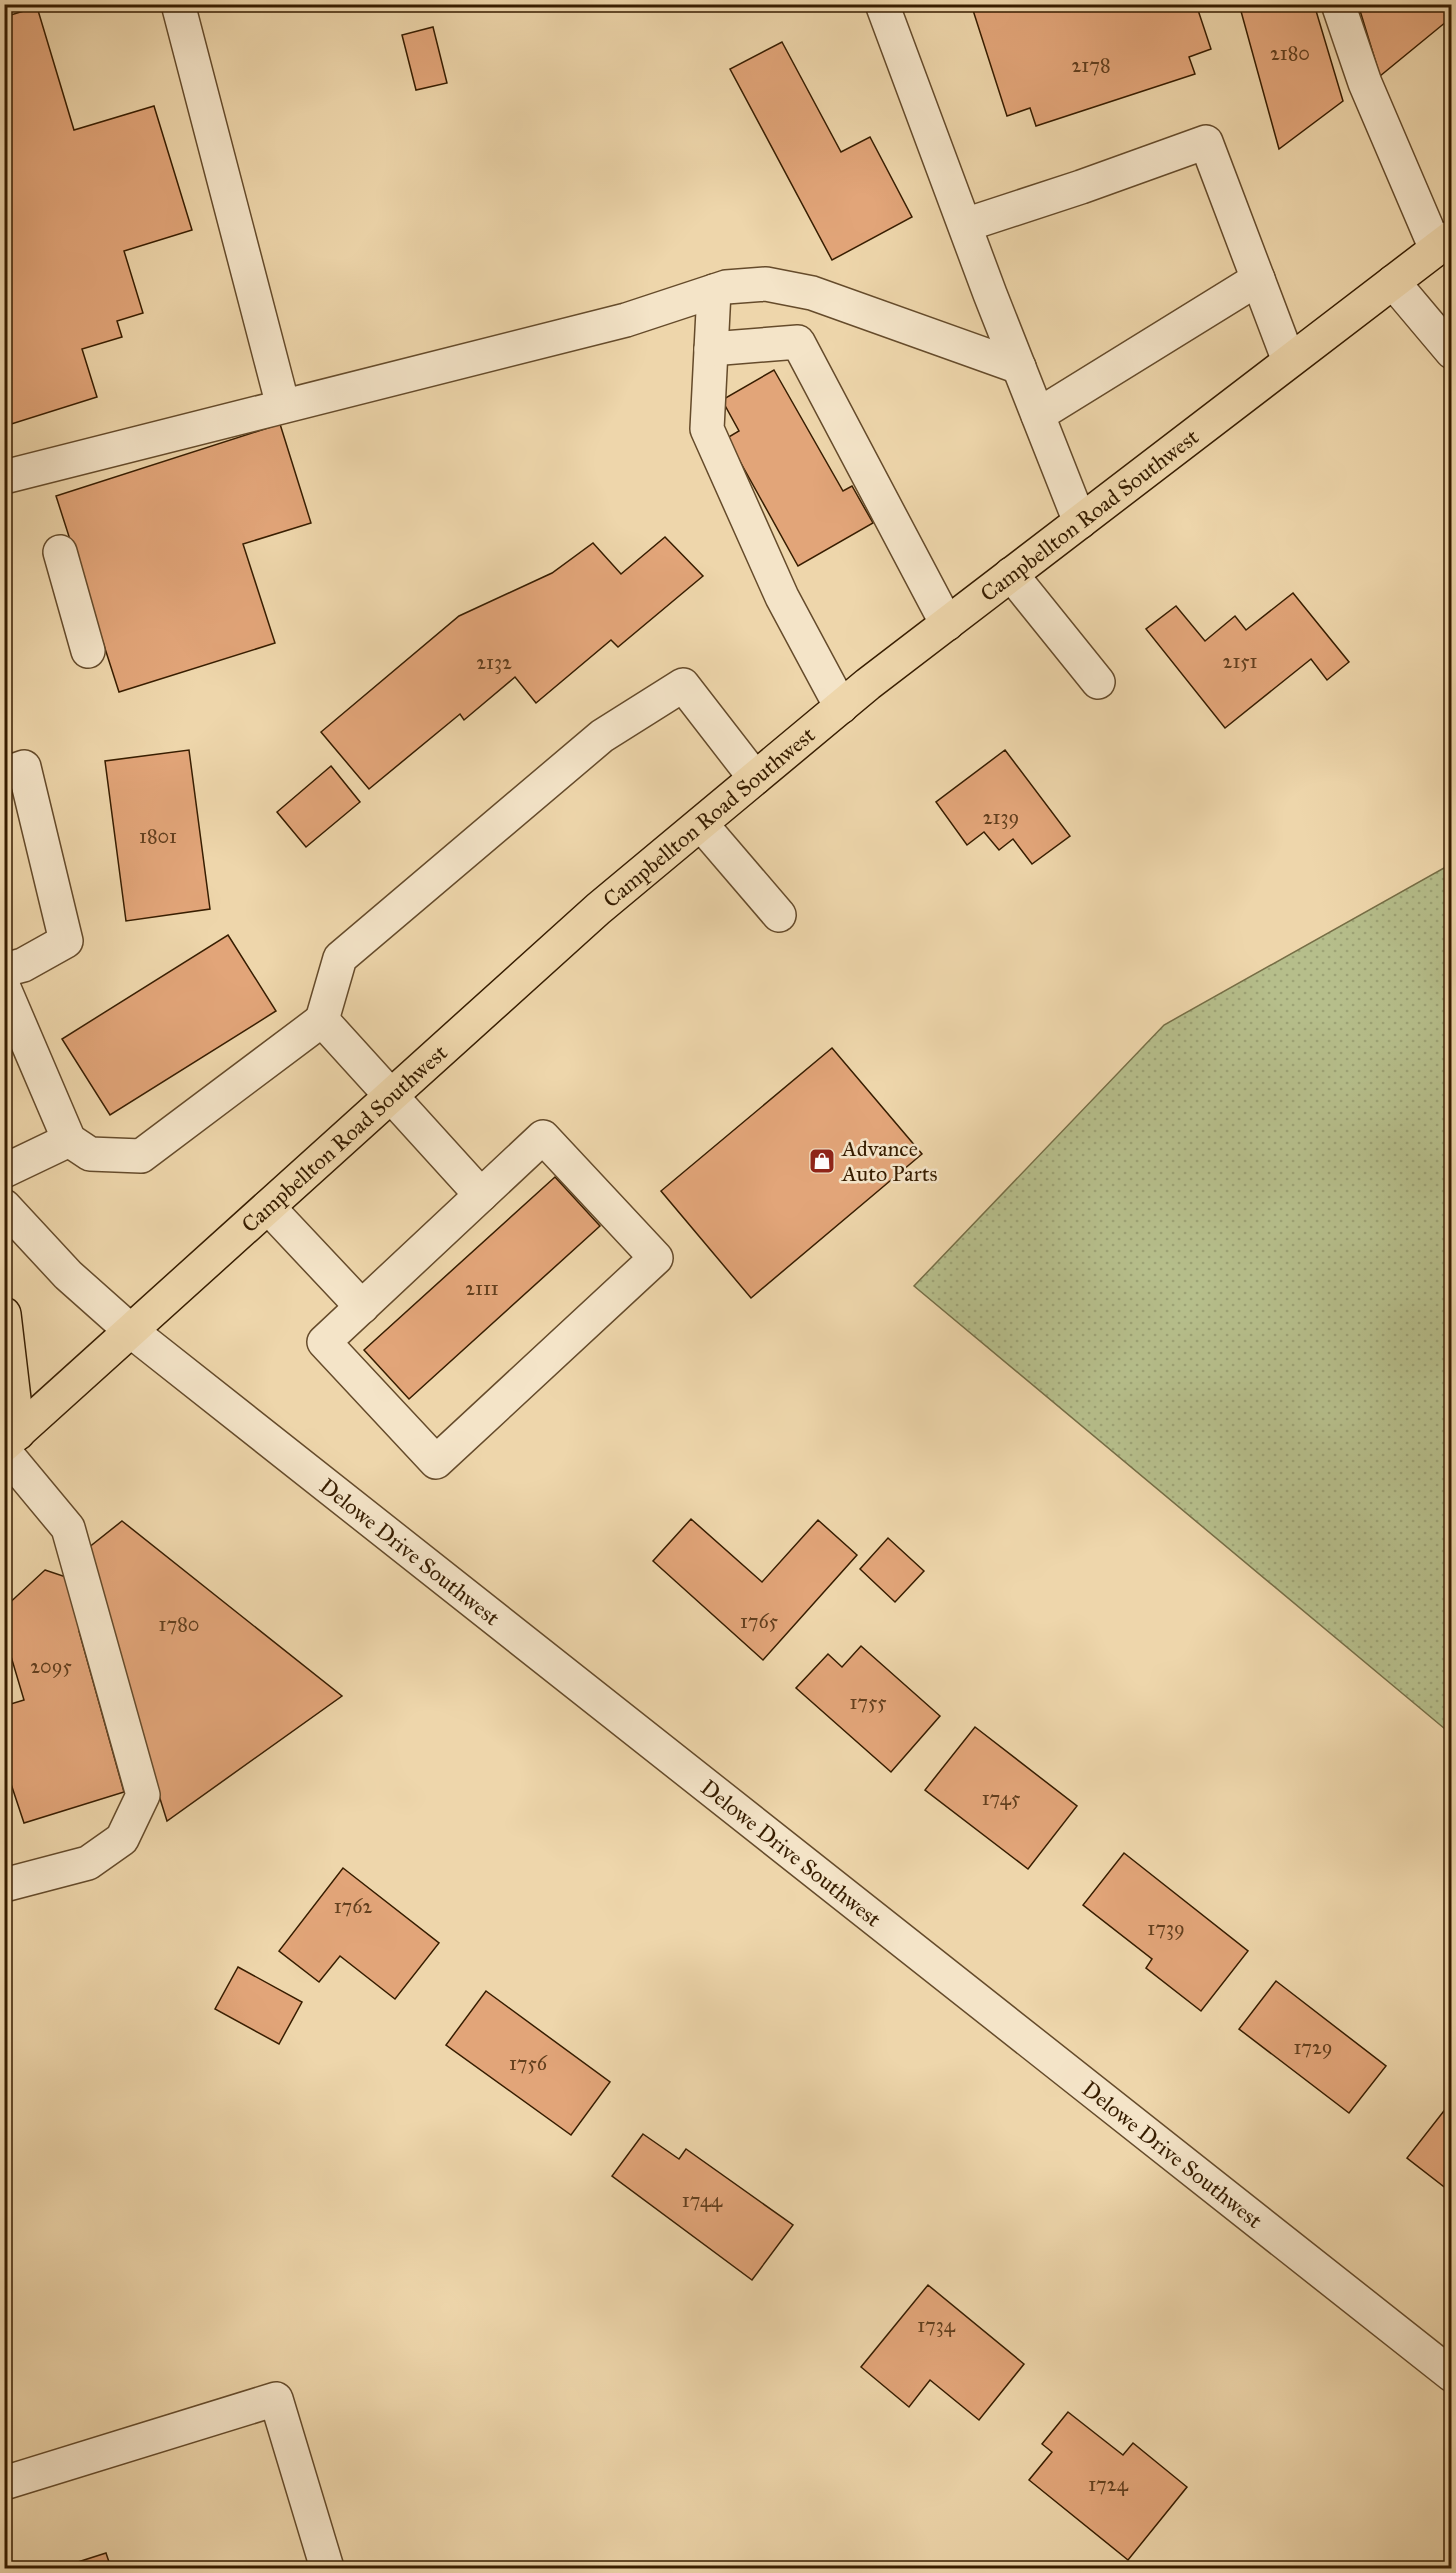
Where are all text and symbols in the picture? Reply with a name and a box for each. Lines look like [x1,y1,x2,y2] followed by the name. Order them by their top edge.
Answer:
[1270,41,1310,65] house number: 2180
[1071,53,1111,77] house number: 2178
[975,423,1204,607] street label: Campbellton Road Southwest
[1223,649,1258,673] house number: 2151
[476,650,512,674] house number: 2132
[597,721,820,913] street label: Campbellton Road Southwest
[983,805,1019,829] house number: 2139
[139,824,177,848] house number: 1801
[236,1039,453,1238] street label: Campbellton Road Southwest
[841,1135,938,1187] place label: Advance Auto Parts
[807,1146,837,1176] shop icon: Advance Auto Parts
[465,1276,499,1300] house number: 2111
[314,1472,505,1631] street label: Delowe Drive Southwest
[740,1609,778,1633] house number: 1765
[159,1612,199,1636] house number: 1780
[30,1654,72,1678] house number: 2095
[849,1690,887,1714] house number: 1755
[696,1774,887,1933] street label: Delowe Drive Southwest
[982,1786,1020,1810] house number: 1745
[334,1894,372,1918] house number: 1762
[1147,1916,1185,1940] house number: 1739
[1293,2035,1333,2059] house number: 1729
[509,2051,548,2075] house number: 1756
[1077,2075,1268,2234] street label: Delowe Drive Southwest
[682,2188,723,2212] house number: 1744
[917,2313,956,2337] house number: 1734
[1088,2472,1129,2496] house number: 1724

